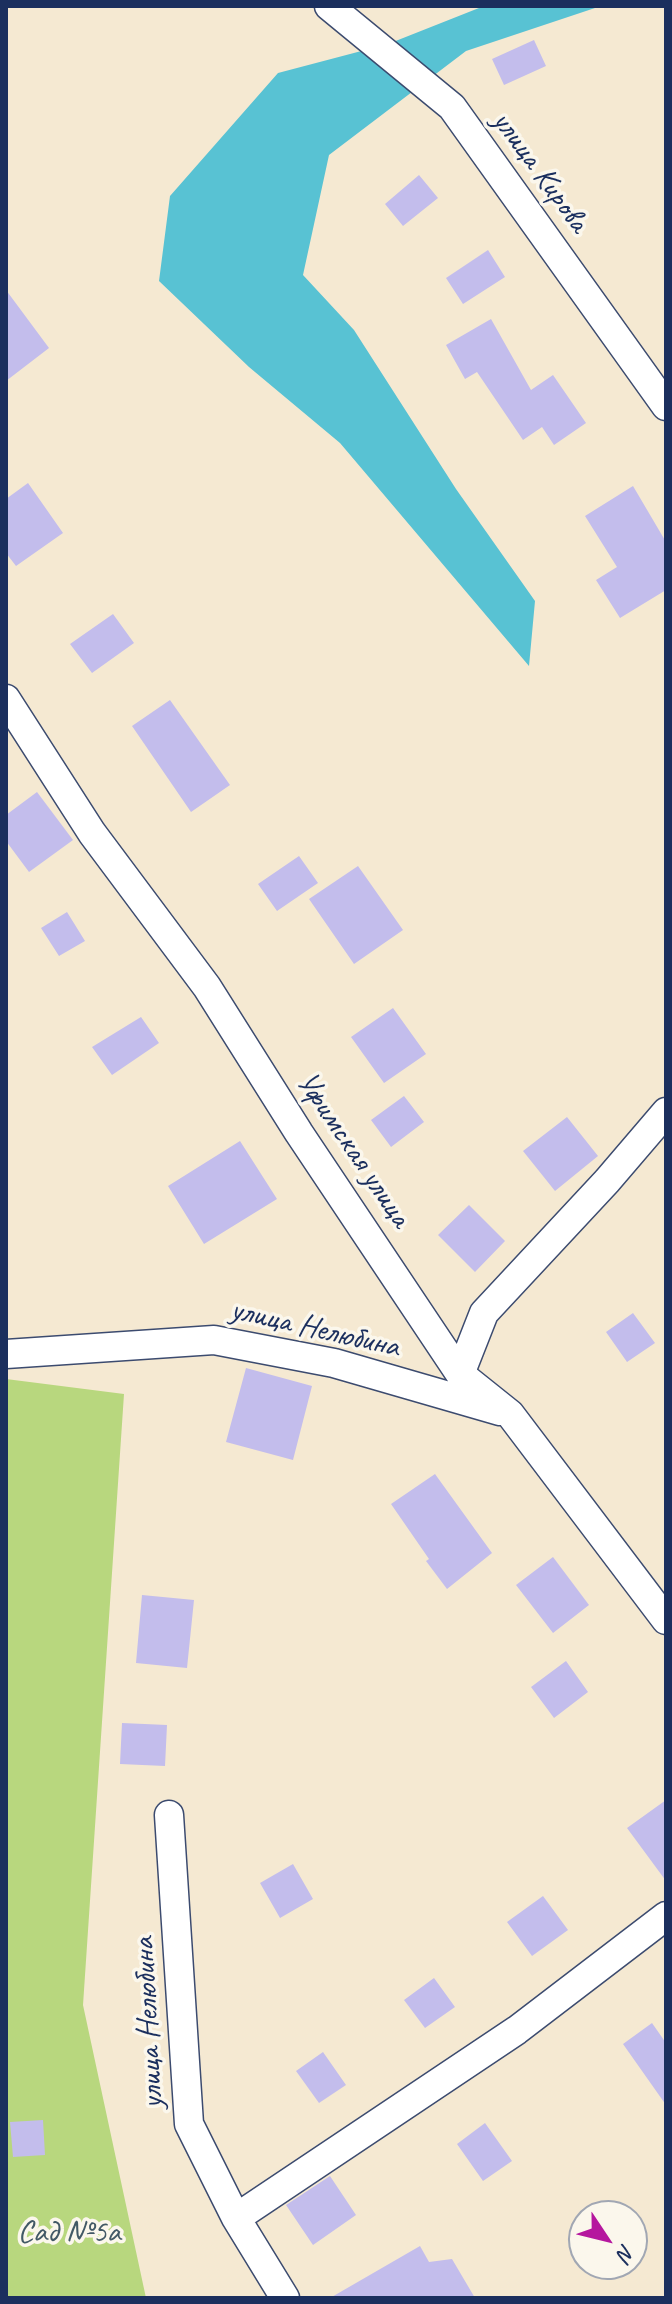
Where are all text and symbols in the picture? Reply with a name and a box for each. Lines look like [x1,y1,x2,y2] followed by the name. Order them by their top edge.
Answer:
[483,104,597,240] street label: улица Кирова
[287,1065,419,1235] street label: Уфимская улица
[227,1291,403,1367] street label: улица Нелюбина
[125,1936,173,2110] street label: улица Нелюбина
[568,2200,648,2280] north arrow
[17,2214,121,2252] park label: Сад №5а
[611,2239,641,2266] text: N

